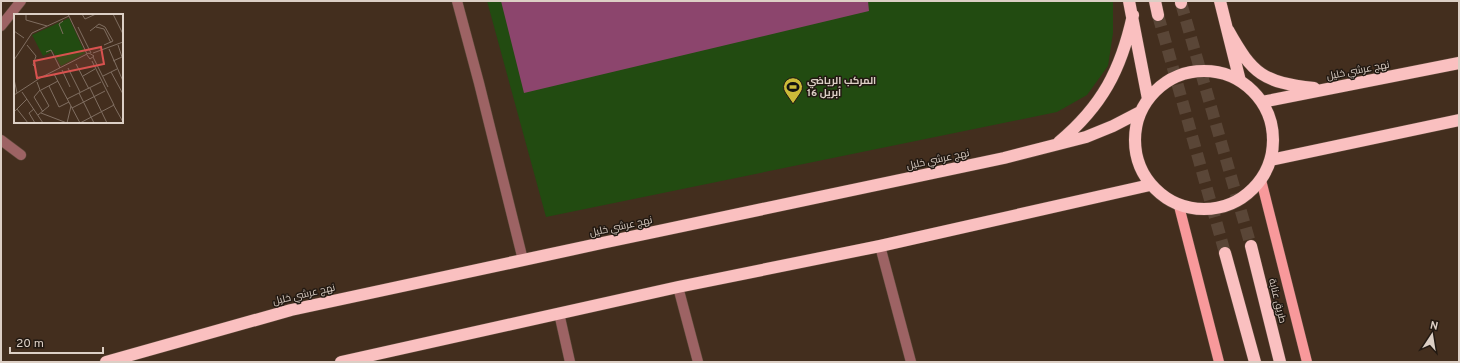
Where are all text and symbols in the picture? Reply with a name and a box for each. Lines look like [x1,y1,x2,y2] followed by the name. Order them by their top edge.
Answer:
[14,14,123,123] inset map
[1325,59,1391,83] street label: نهج عرشي خليل
[807,75,876,100] place label: المركب الرياضي 16 أبريل
[782,76,804,104] sports icon: المركب الرياضي 16 أبريل
[905,147,971,173] street label: نهج عرشي خليل
[588,214,654,240] street label: نهج عرشي خليل
[1265,277,1289,325] street label: طريق عنابة
[271,281,337,309] street label: نهج عرشي خليل
[1412,315,1452,355] north arrow
[1429,319,1439,334] text: N
[10,329,103,355] scale bar
[16,336,44,352] text: 20 m

